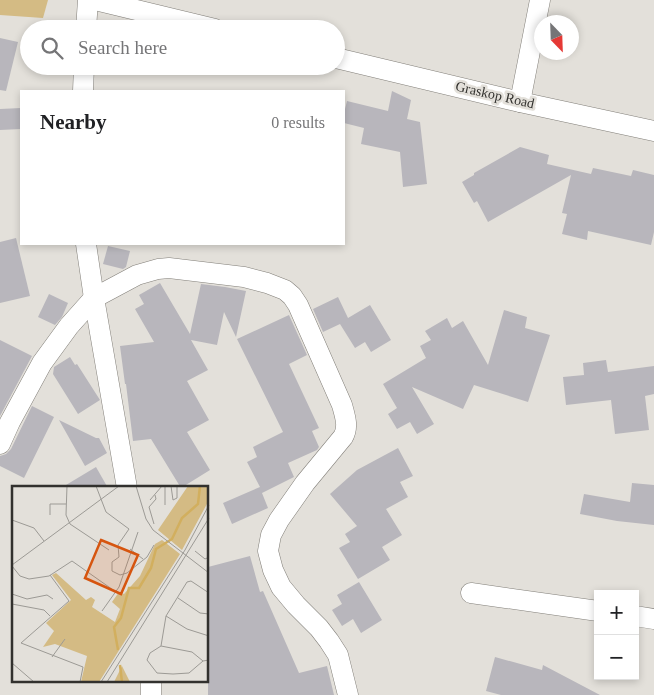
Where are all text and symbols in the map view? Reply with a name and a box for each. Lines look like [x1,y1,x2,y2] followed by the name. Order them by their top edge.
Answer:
[534,15,579,60] north arrow
[20,20,345,75] search box
[38,34,66,62] icon: search
[78,37,167,58] text: Search here
[454,79,536,111] street label: Graskop Road
[40,110,107,134] text: Nearby
[271,114,325,131] text: 0 results
[12,486,209,682] inset map
[594,590,639,680] map controls
[594,590,639,635] button: +
[594,635,639,680] button: −

